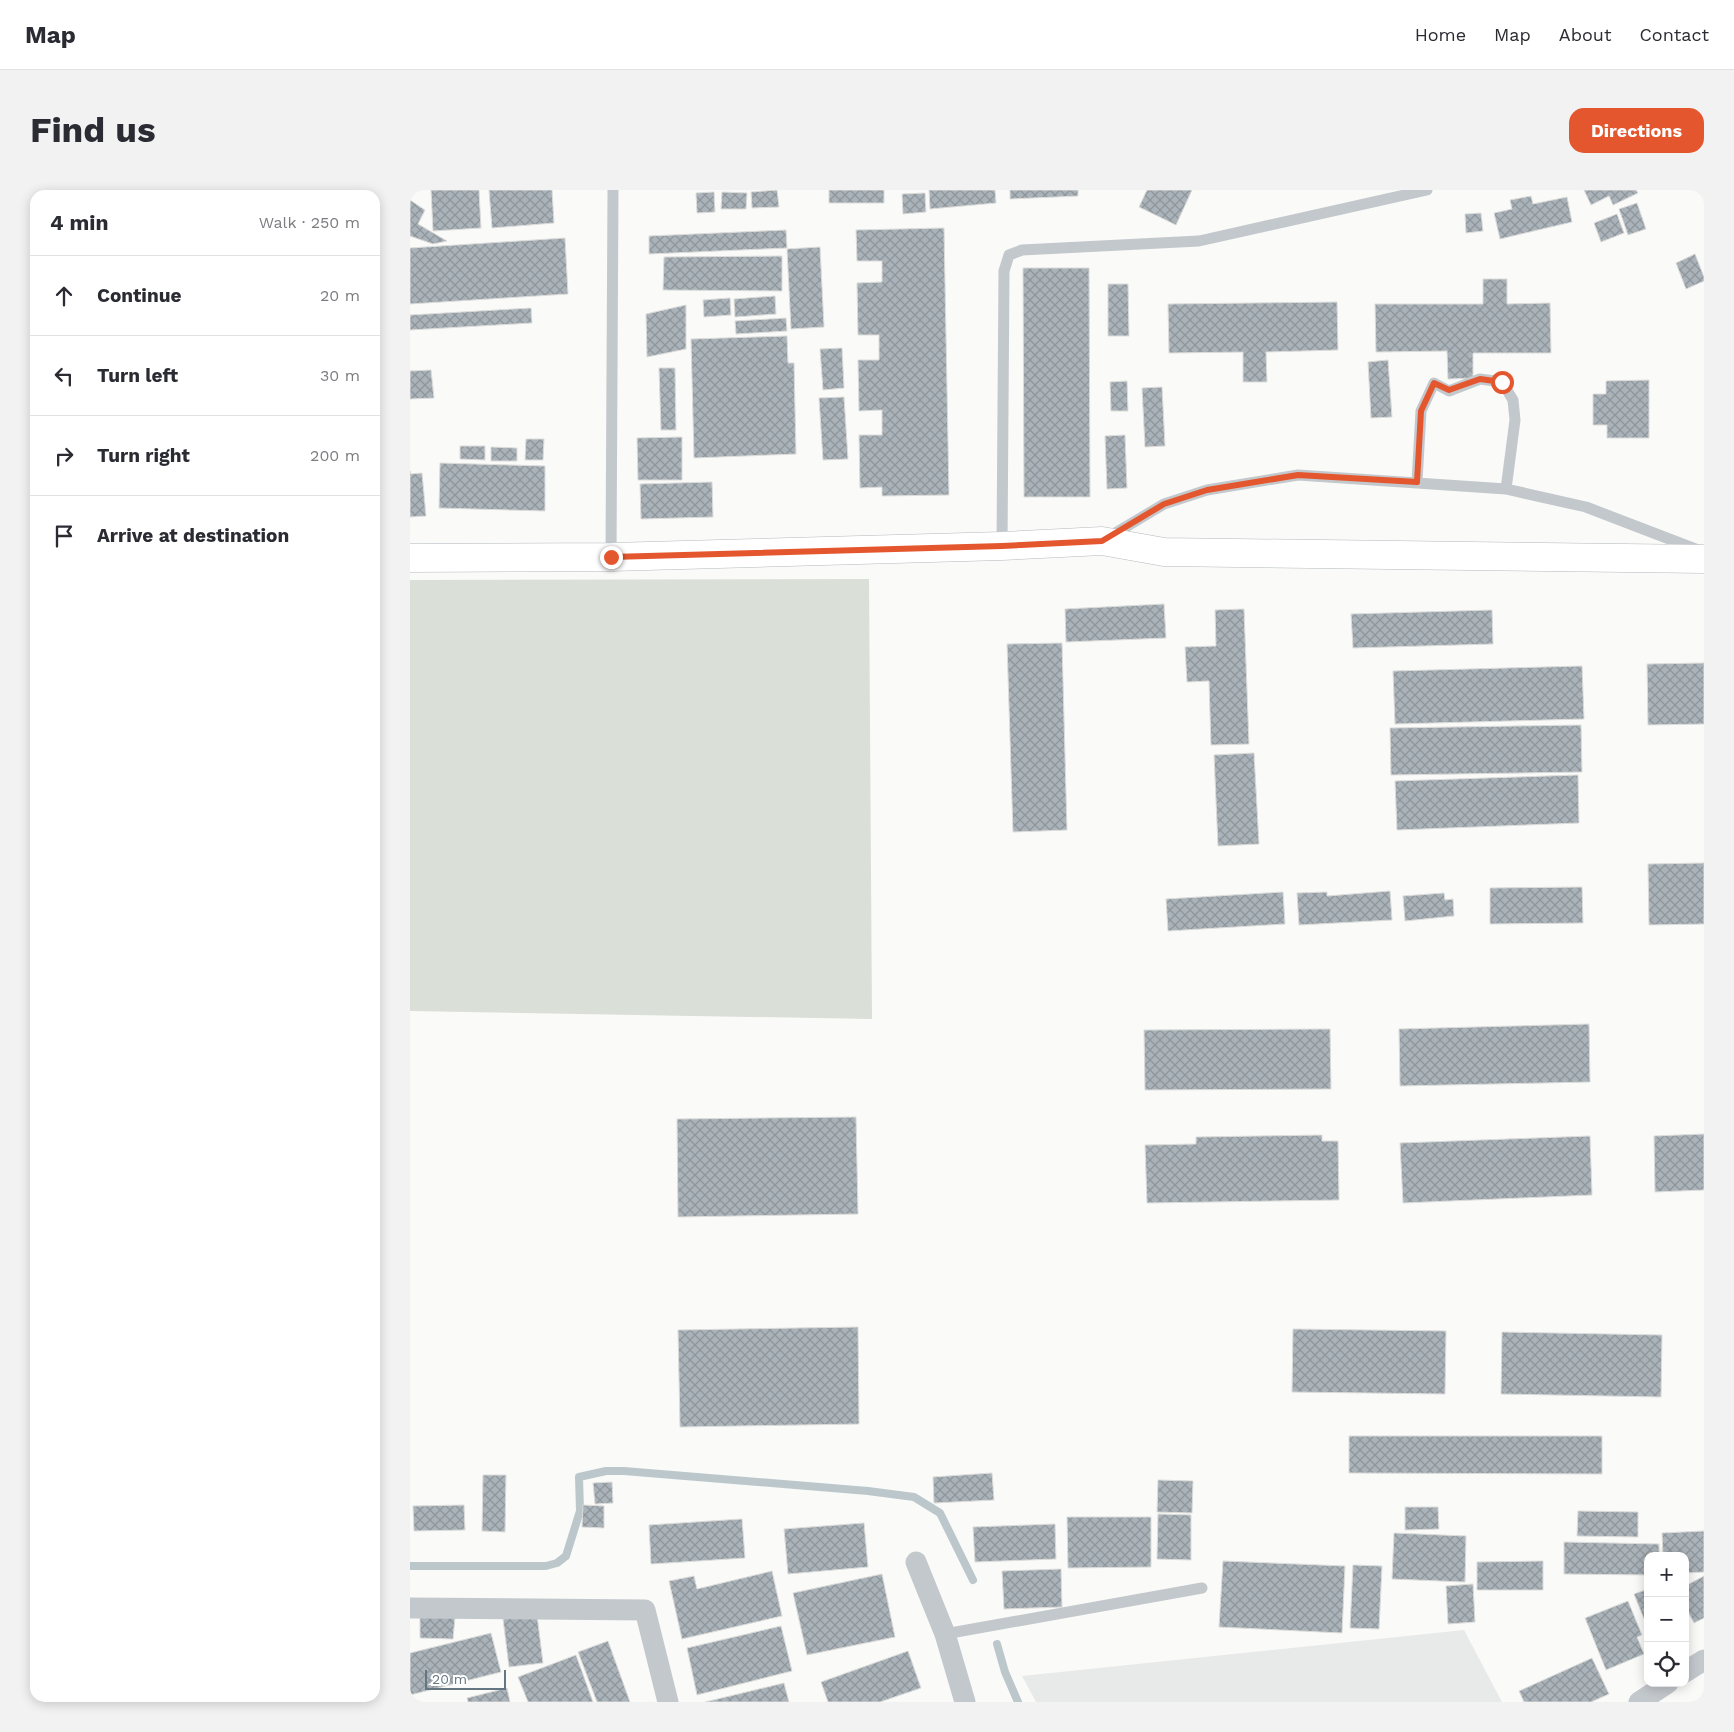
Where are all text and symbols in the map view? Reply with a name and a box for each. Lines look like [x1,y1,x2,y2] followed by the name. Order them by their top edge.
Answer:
[25,21,76,49] text: Map
[1415,24,1466,45] text: Home
[1494,24,1531,45] text: Map
[1559,24,1611,45] text: About
[1639,24,1709,45] text: Contact
[1569,108,1704,153] button: Directions
[30,109,156,151] text: Find us
[50,210,108,235] text: 4 min
[259,213,360,232] text: Walk · 250 m
[50,282,78,310] icon: ahead
[97,284,181,307] text: Continue
[320,286,360,305] text: 20 m
[50,362,78,390] icon: left
[97,364,178,387] text: Turn left
[320,366,360,385] text: 30 m
[1491,371,1514,394] route start
[50,442,78,470] icon: right
[97,444,190,467] text: Turn right
[310,446,360,465] text: 200 m
[50,522,78,550] icon: arrive
[97,524,289,547] text: Arrive at destination
[600,546,623,569] route end
[1644,1552,1689,1687] map controls
[1644,1552,1689,1597] button: +
[1644,1597,1689,1642] button: −
[1644,1642,1689,1687] button: locate
[425,1667,506,1690] scale bar
[432,1671,467,1687] text: 20 m

